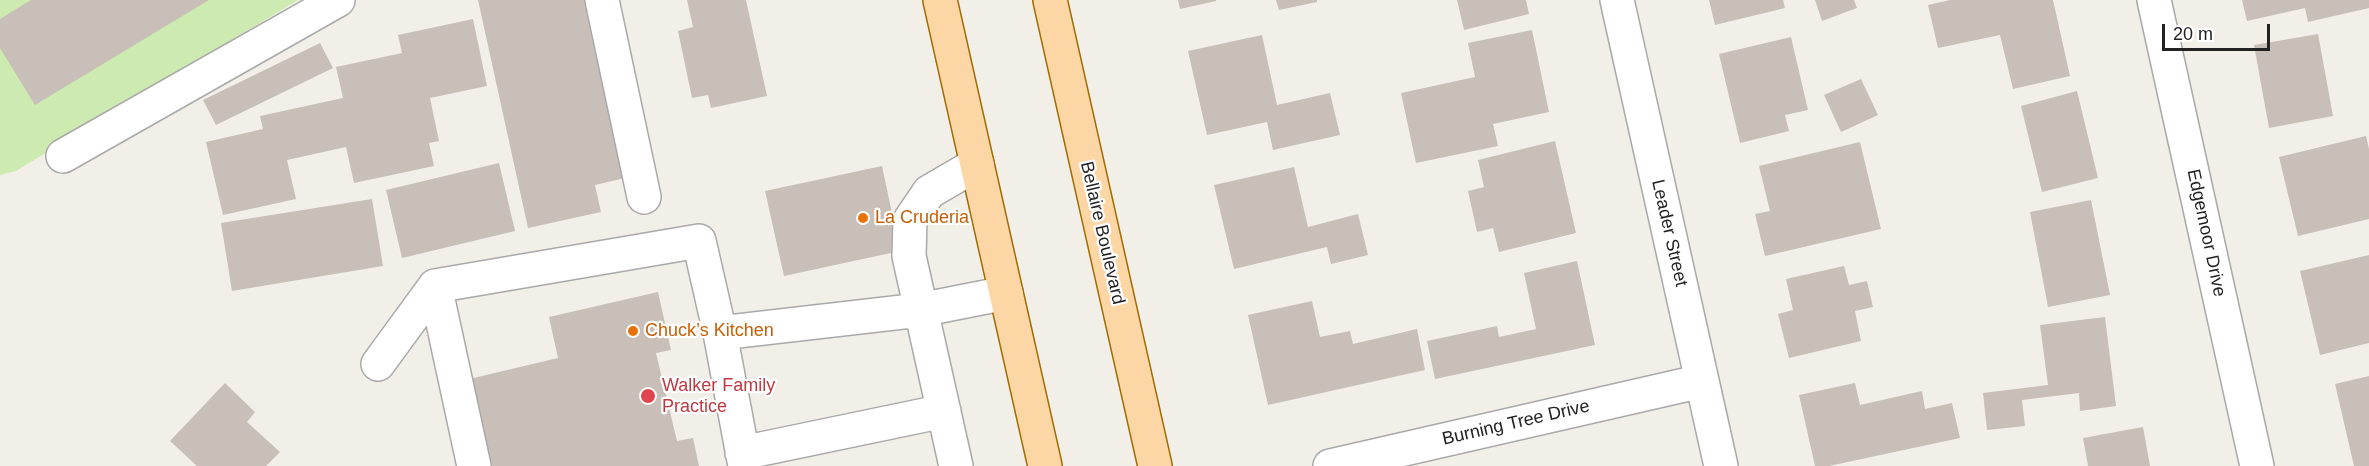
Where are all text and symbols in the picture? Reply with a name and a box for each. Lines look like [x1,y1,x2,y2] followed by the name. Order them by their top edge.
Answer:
[2165,12,2273,50] scale bar
[2173,24,2213,44] text: 20 m
[1075,159,1129,307] street label: Bellaire Boulevard
[2182,167,2230,299] street label: Edgemoor Drive
[1646,177,1692,289] street label: Leader Street
[875,207,969,229] place label: La Cruderia
[856,211,870,225] marker: La Cruderia
[645,320,774,342] place label: Chuck’s Kitchen
[626,324,640,338] marker: Chuck’s Kitchen
[662,375,775,418] place label: Walker Family Practice
[639,387,657,405] marker: Walker Family Practice
[1440,396,1592,450] street label: Burning Tree Drive

